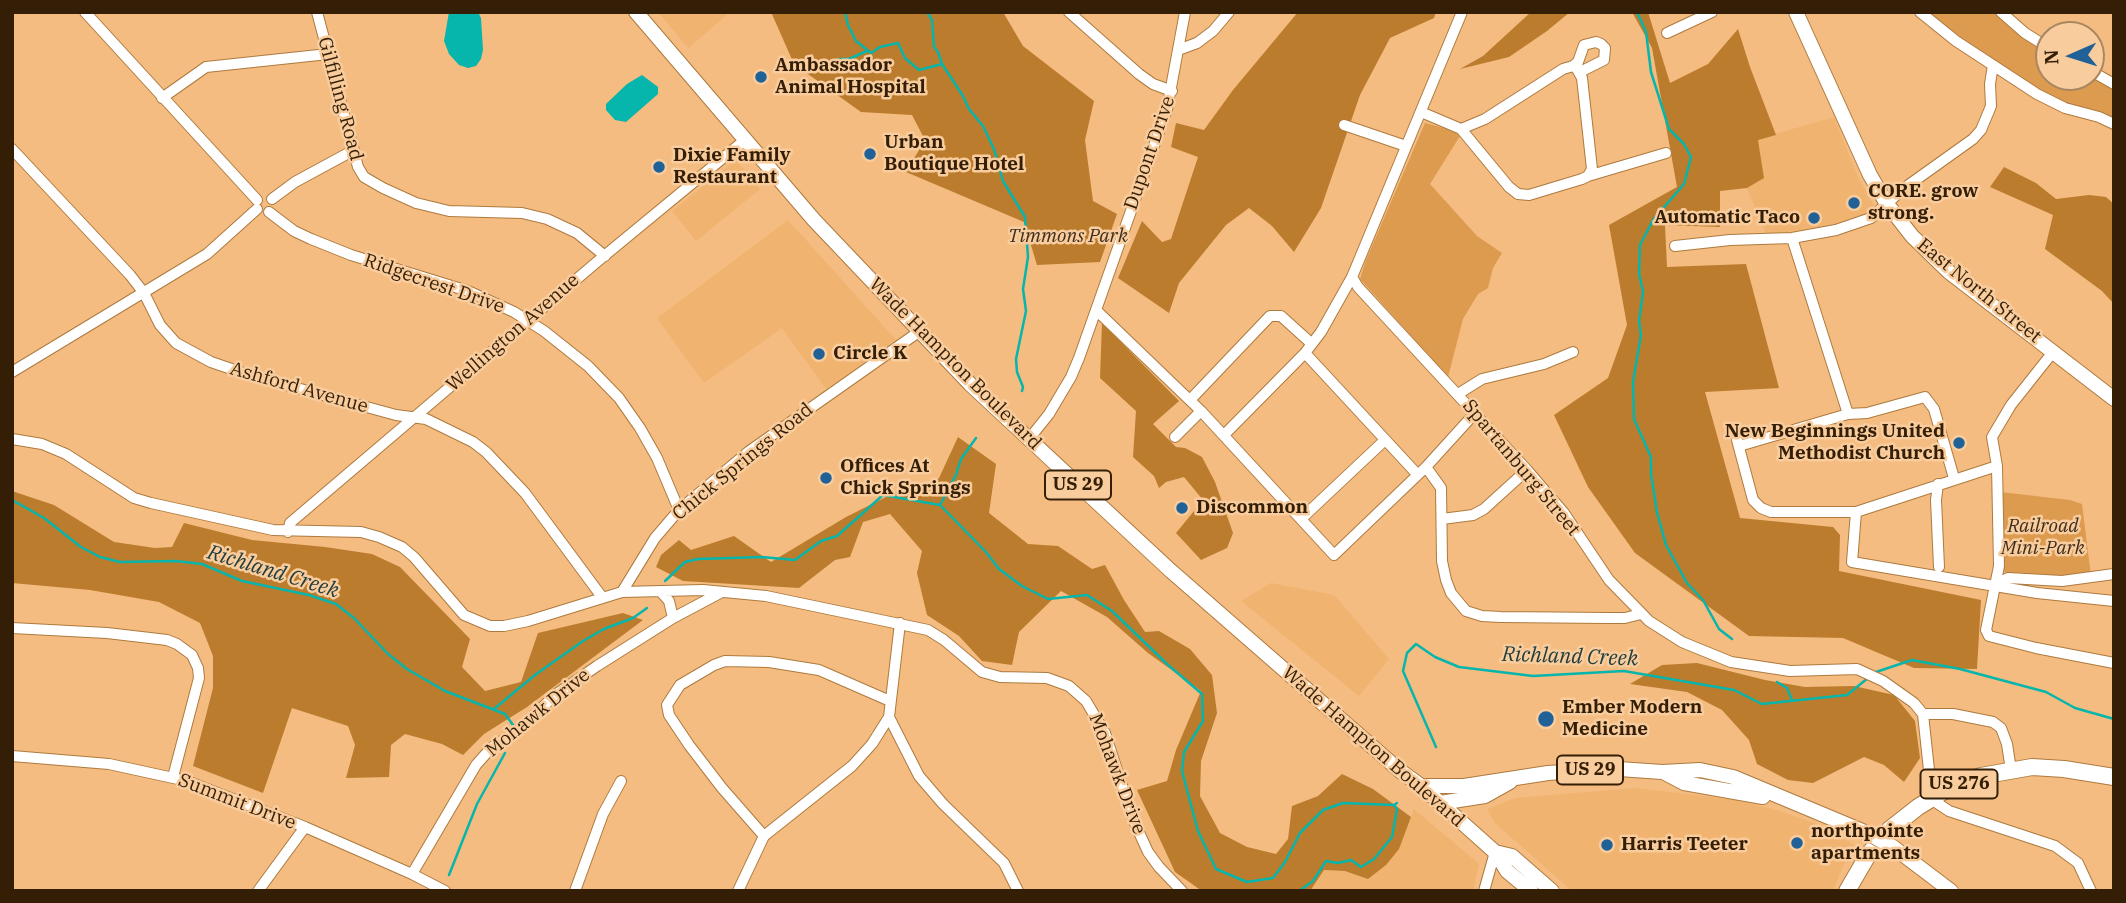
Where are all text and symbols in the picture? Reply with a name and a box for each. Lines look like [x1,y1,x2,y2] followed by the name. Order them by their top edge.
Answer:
[2035,21,2105,91] north arrow
[313,35,367,163] street label: Gilfilling Road
[2039,49,2063,65] text: N
[775,55,926,99] place label: Ambassador Animal Hospital
[753,69,769,85] marker: Ambassador Animal Hospital
[1120,93,1180,213] street label: Dupont Drive
[884,132,1024,176] place label: Urban Boutique Hotel
[673,145,790,189] place label: Dixie Family Restaurant
[862,146,878,162] marker: Urban Boutique Hotel
[651,159,667,175] marker: Dixie Family Restaurant
[1868,181,1979,225] place label: CORE. grow strong.
[1846,195,1862,211] marker: CORE. grow strong.
[1654,207,1800,229] place label: Automatic Taco
[1806,210,1822,226] marker: Automatic Taco
[1008,226,1128,248] park label: Timmons Park
[1912,234,2046,348] street label: East North Street
[361,249,507,319] street label: Ridgecrest Drive
[442,269,584,397] street label: Wellington Avenue
[864,273,1046,455] street label: Wade Hampton Boulevard
[833,343,907,365] place label: Circle K
[811,346,827,362] marker: Circle K
[227,357,371,419] street label: Ashford Avenue
[1457,395,1585,541] street label: Spartanburg Street
[668,398,818,526] street label: Chick Springs Road
[1725,421,1945,465] place label: New Beginnings United Methodist Church
[1951,435,1967,451] marker: New Beginnings United Methodist Church
[840,456,971,500] place label: Offices At Chick Springs
[818,470,834,486] marker: Offices At Chick Springs
[1045,471,1111,500] road number: US 29
[1196,497,1308,519] place label: Discommon
[1174,500,1190,516] marker: Discommon
[2001,516,2085,560] park label: Railroad Mini-Park
[204,540,342,604] water label: Richland Creek
[1502,642,1638,672] water label: Richland Creek
[1277,662,1469,832] street label: Wade Hampton Boulevard
[481,664,595,762] street label: Mohawk Drive
[1562,697,1702,741] place label: Ember Modern Medicine
[1536,709,1556,729] marker: Ember Modern Medicine
[1083,710,1151,838] street label: Mohawk Drive
[1557,756,1623,784] road number: US 29
[175,769,299,835] street label: Summit Drive
[1920,770,1997,798] road number: US 276
[1811,821,1924,865] place label: northpointe apartments
[1621,834,1748,856] place label: Harris Teeter
[1789,835,1805,851] marker: northpointe apartments
[1599,837,1615,853] marker: Harris Teeter

